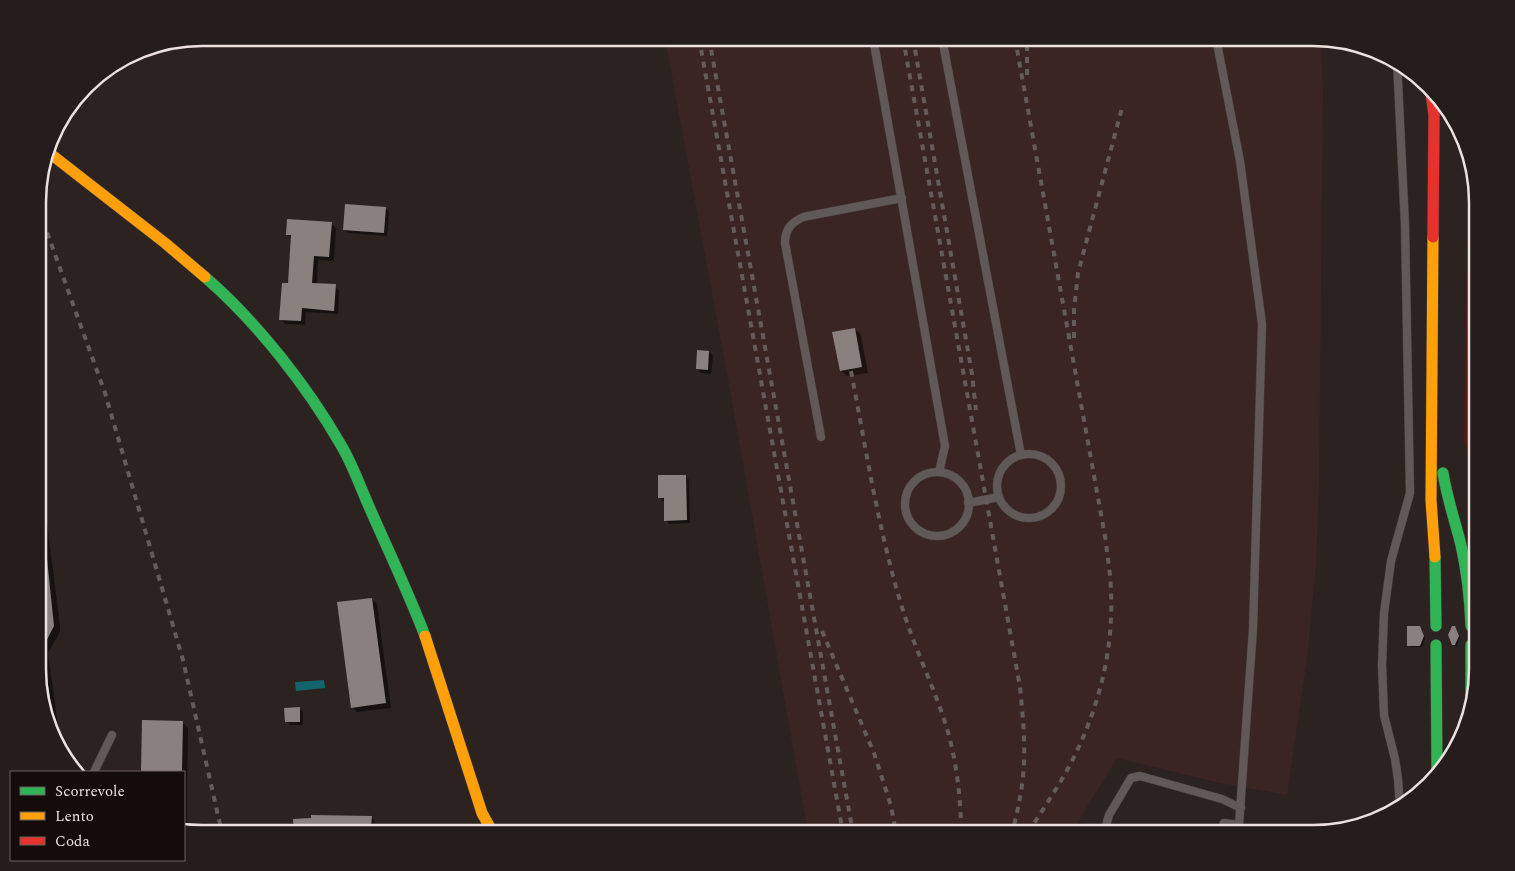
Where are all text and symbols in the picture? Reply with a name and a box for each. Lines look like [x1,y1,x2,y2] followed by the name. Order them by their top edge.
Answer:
[10,771,185,861] legend
[55,780,125,803] text: Scorrevole
[55,805,94,828] text: Lento
[55,830,90,853] text: Coda

